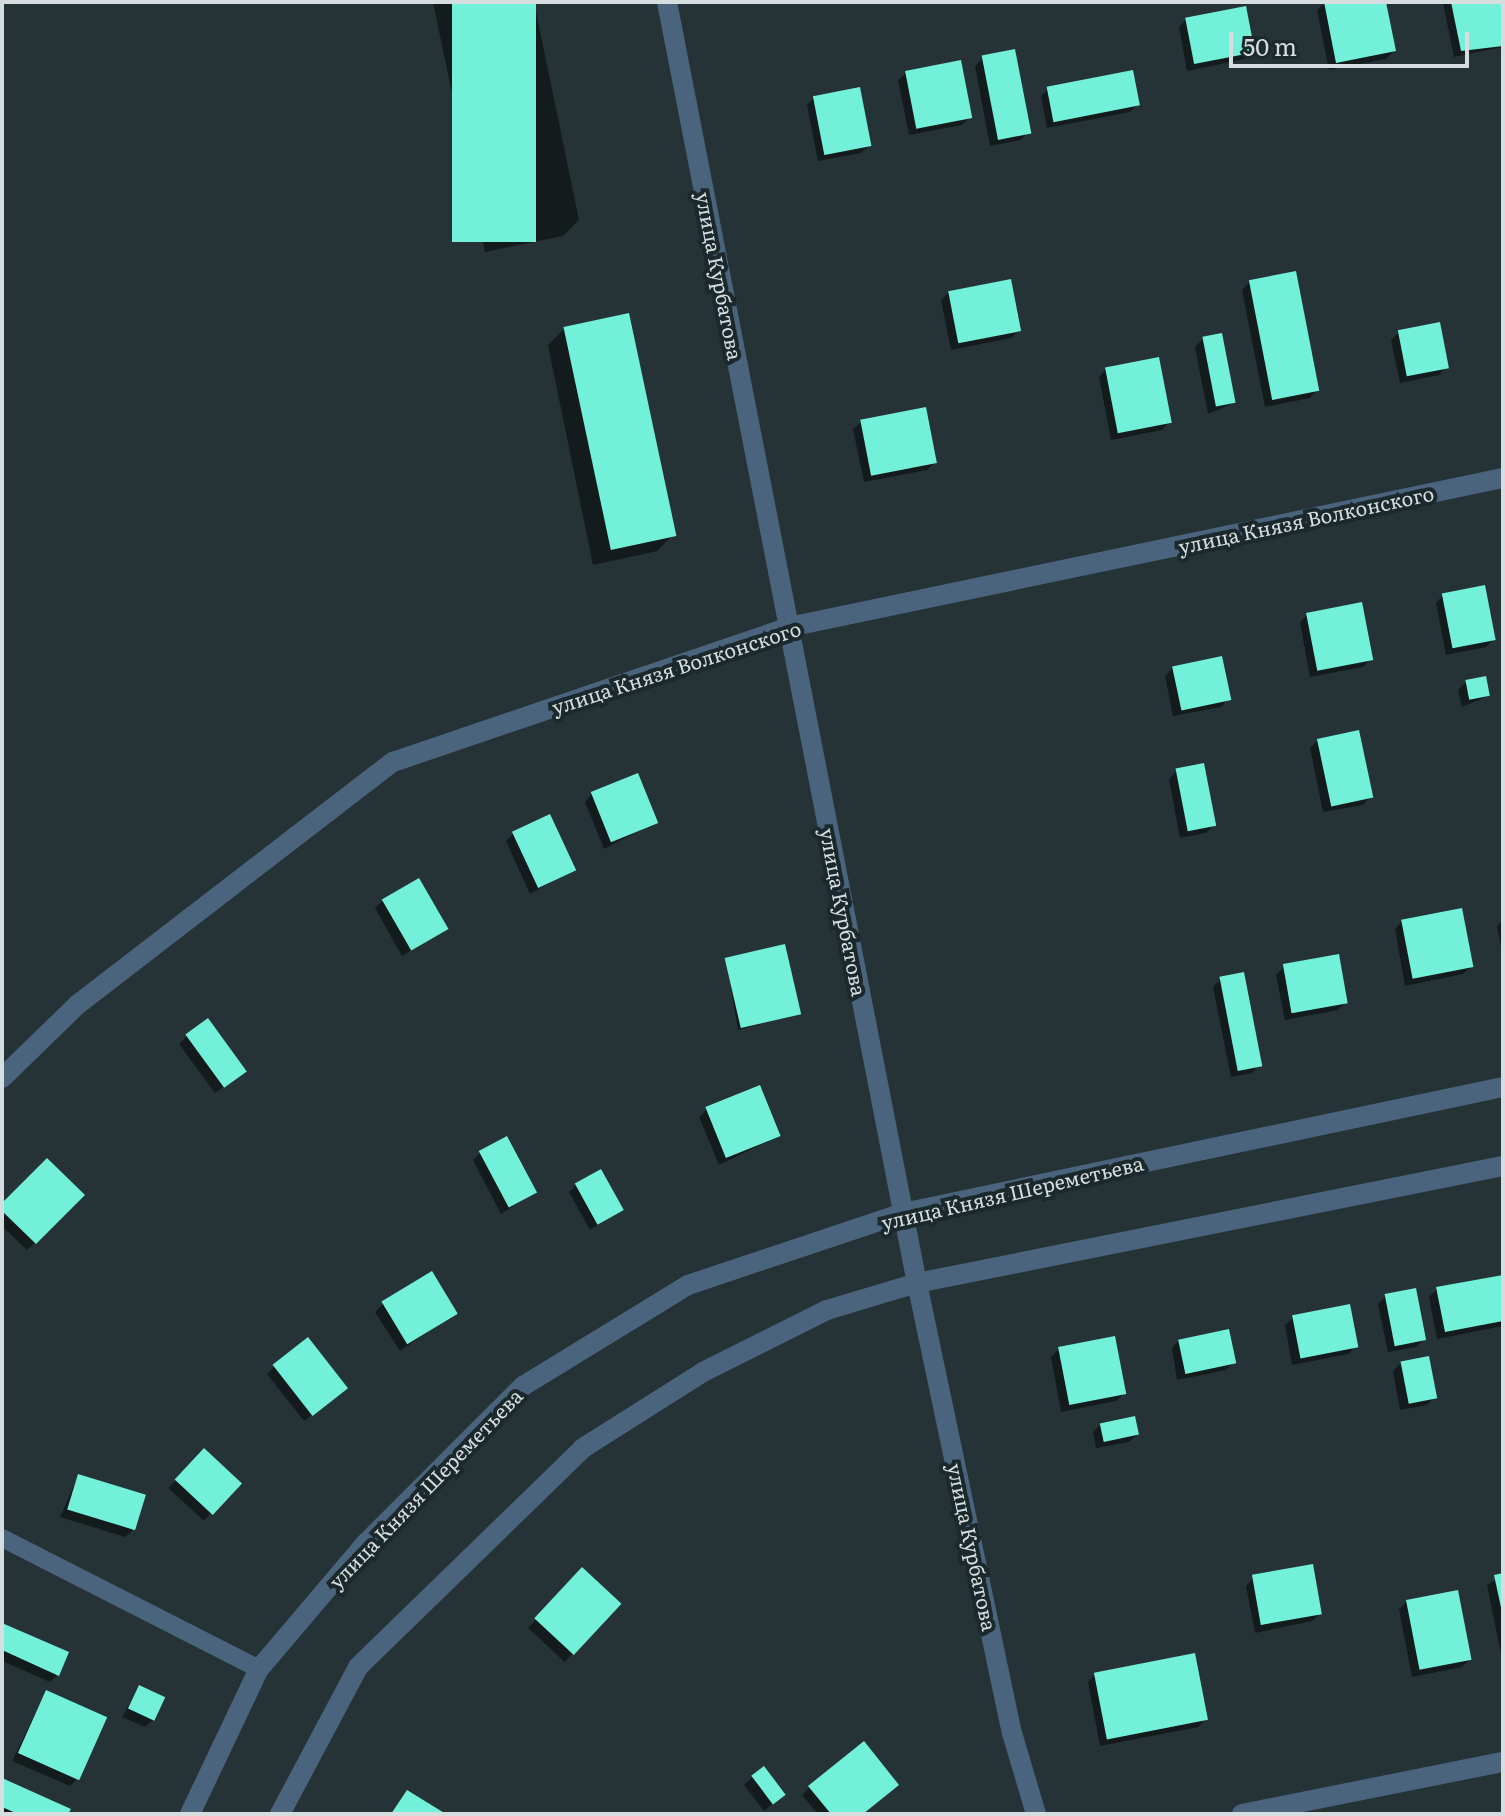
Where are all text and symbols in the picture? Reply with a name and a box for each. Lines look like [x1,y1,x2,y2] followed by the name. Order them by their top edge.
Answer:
[1233,16,1473,66] scale bar
[1243,28,1297,63] text: 50 m
[692,190,748,362] street label: улица Курбатова
[1176,480,1436,558] street label: улица Князя Волконского
[548,615,804,719] street label: улица Князя Волконского
[816,826,872,998] street label: улица Курбатова
[879,1150,1145,1234] street label: улица Князя Шереметьева
[323,1383,527,1593] street label: улица Князя Шереметьева
[944,1461,1002,1633] street label: улица Курбатова

